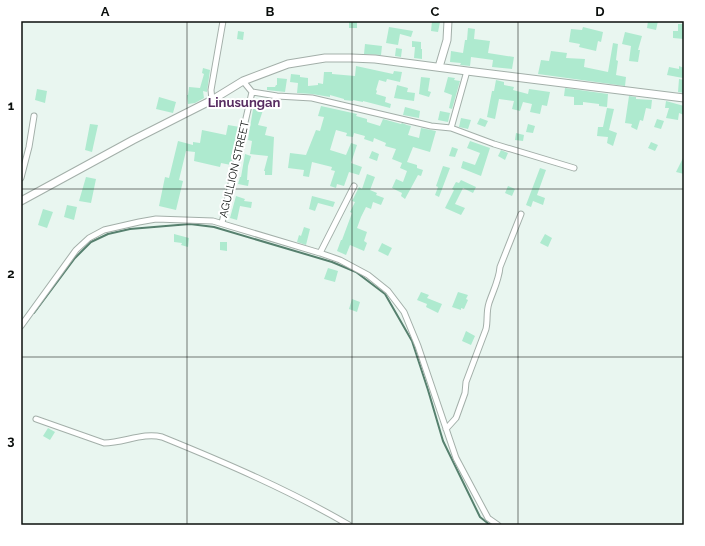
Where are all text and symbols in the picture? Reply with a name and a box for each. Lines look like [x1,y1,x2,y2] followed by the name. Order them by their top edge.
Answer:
[101,4,110,19] text: A
[266,4,275,19] text: B
[431,4,440,19] text: C
[595,4,605,19] text: D
[208,95,280,110] district label: Linusungan
[8,98,15,113] text: 1
[217,119,252,219] street label: AGULLION STREET
[7,266,15,281] text: 2
[7,433,15,448] text: 3

